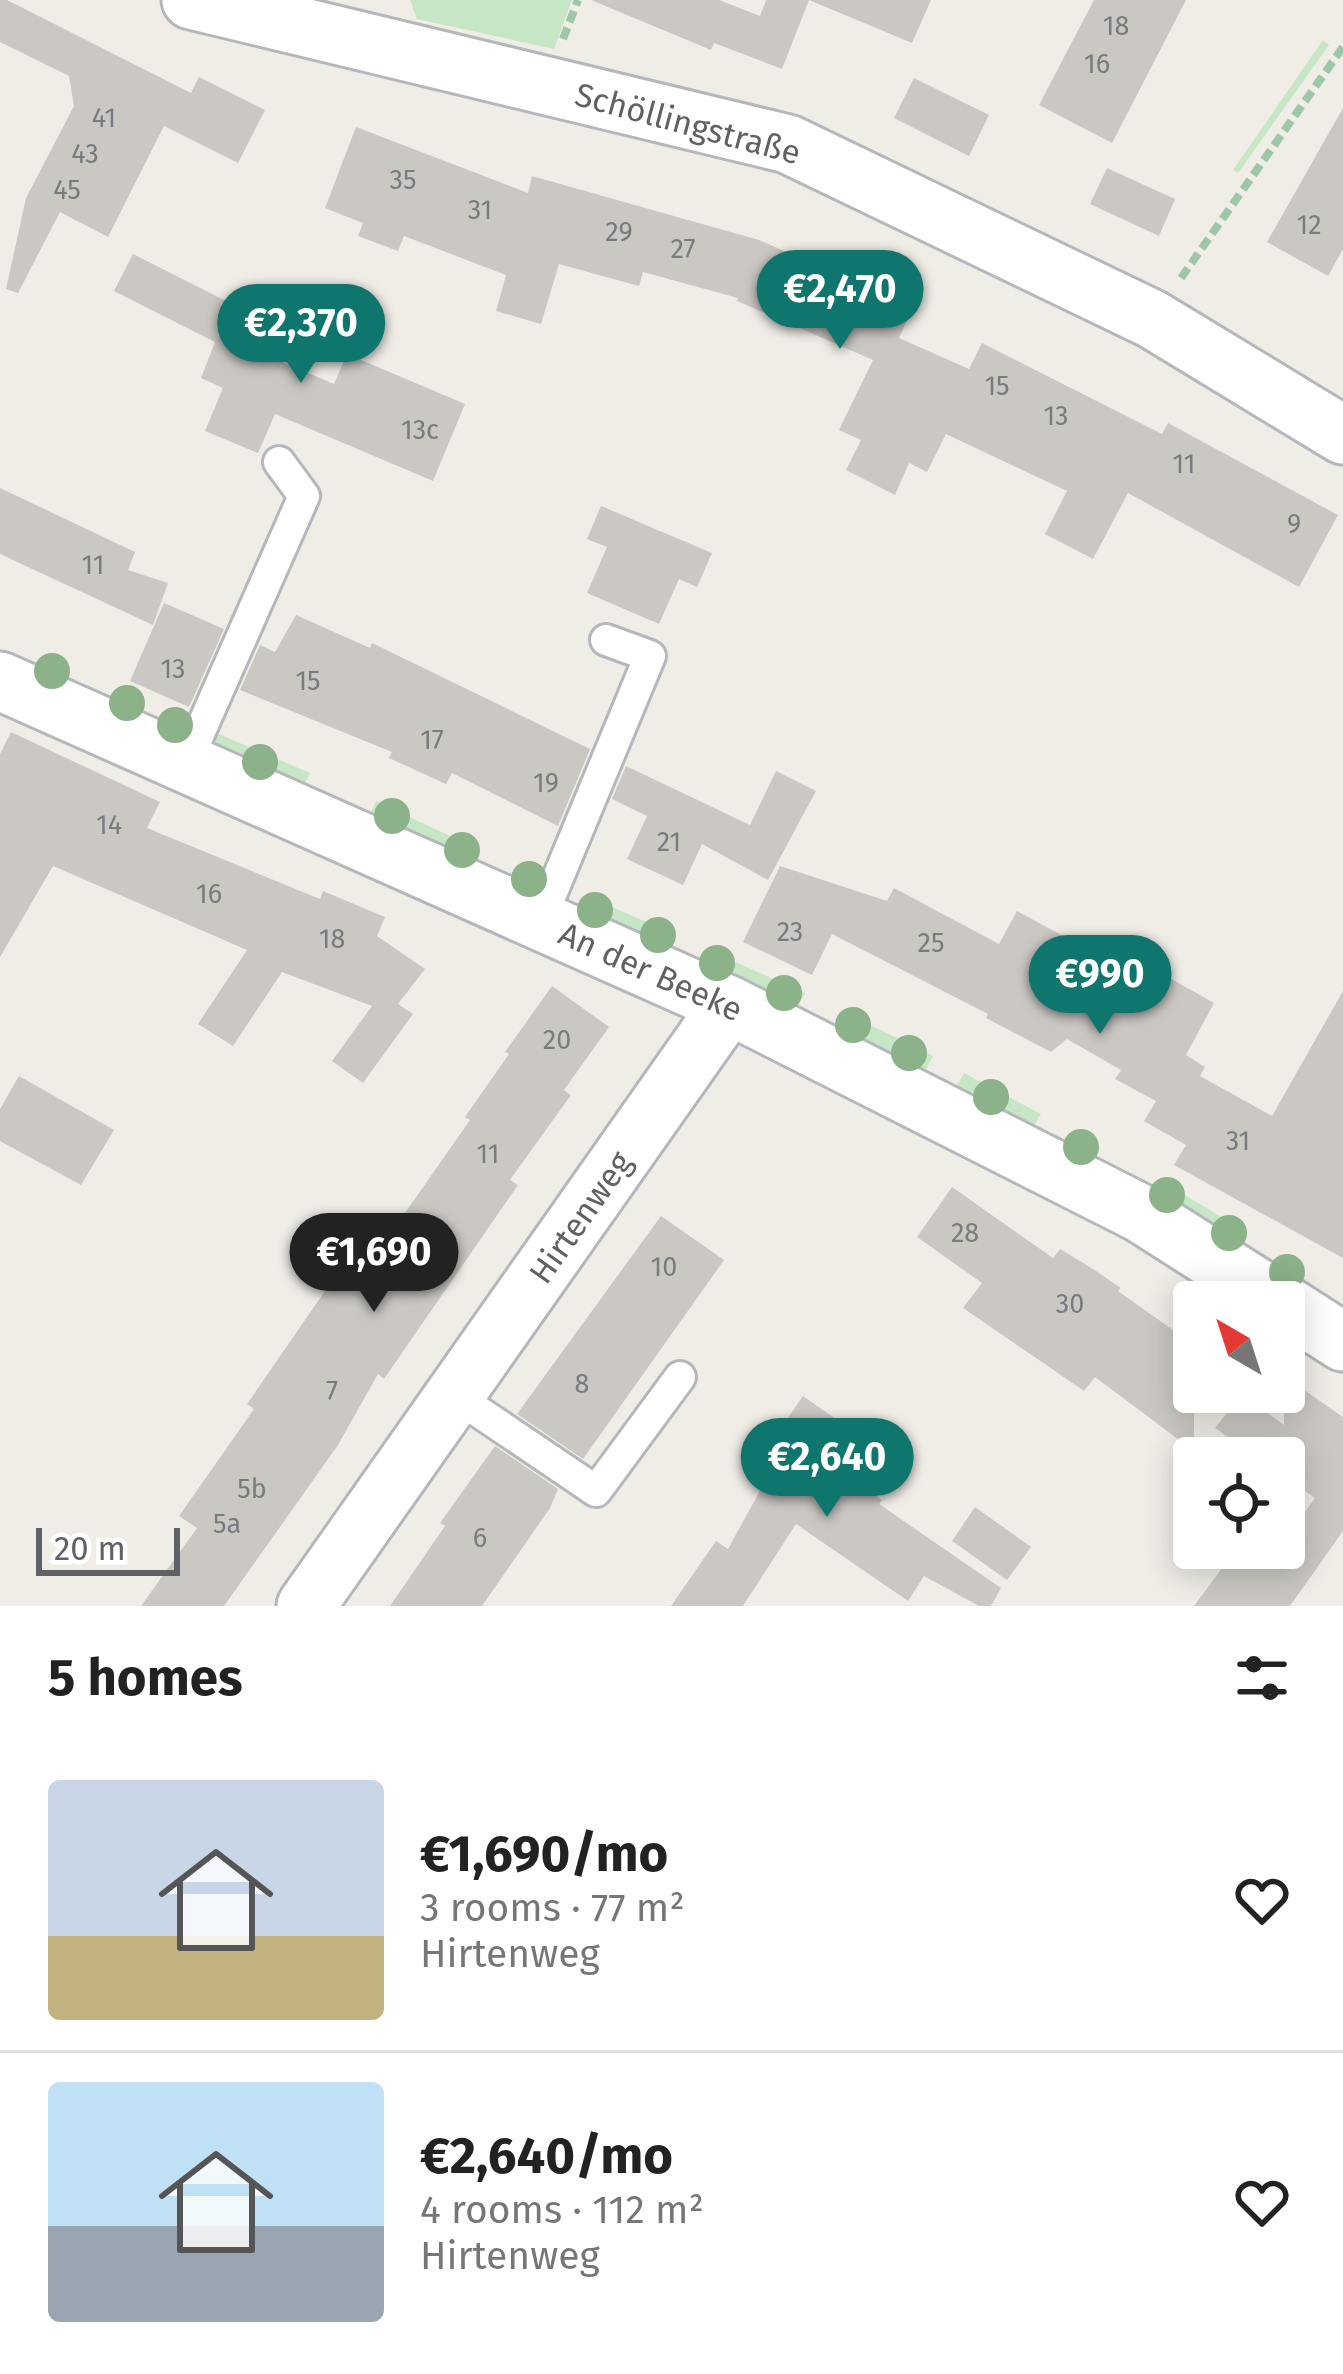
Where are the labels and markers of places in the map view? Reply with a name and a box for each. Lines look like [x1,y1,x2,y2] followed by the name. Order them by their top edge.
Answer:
[742,250,938,352] pin: €2,470
[203,284,399,386] pin: €2,370
[1029,935,1171,1037] pin: €990
[276,1213,472,1315] pin: €1,690
[729,1418,925,1520] pin: €2,640

